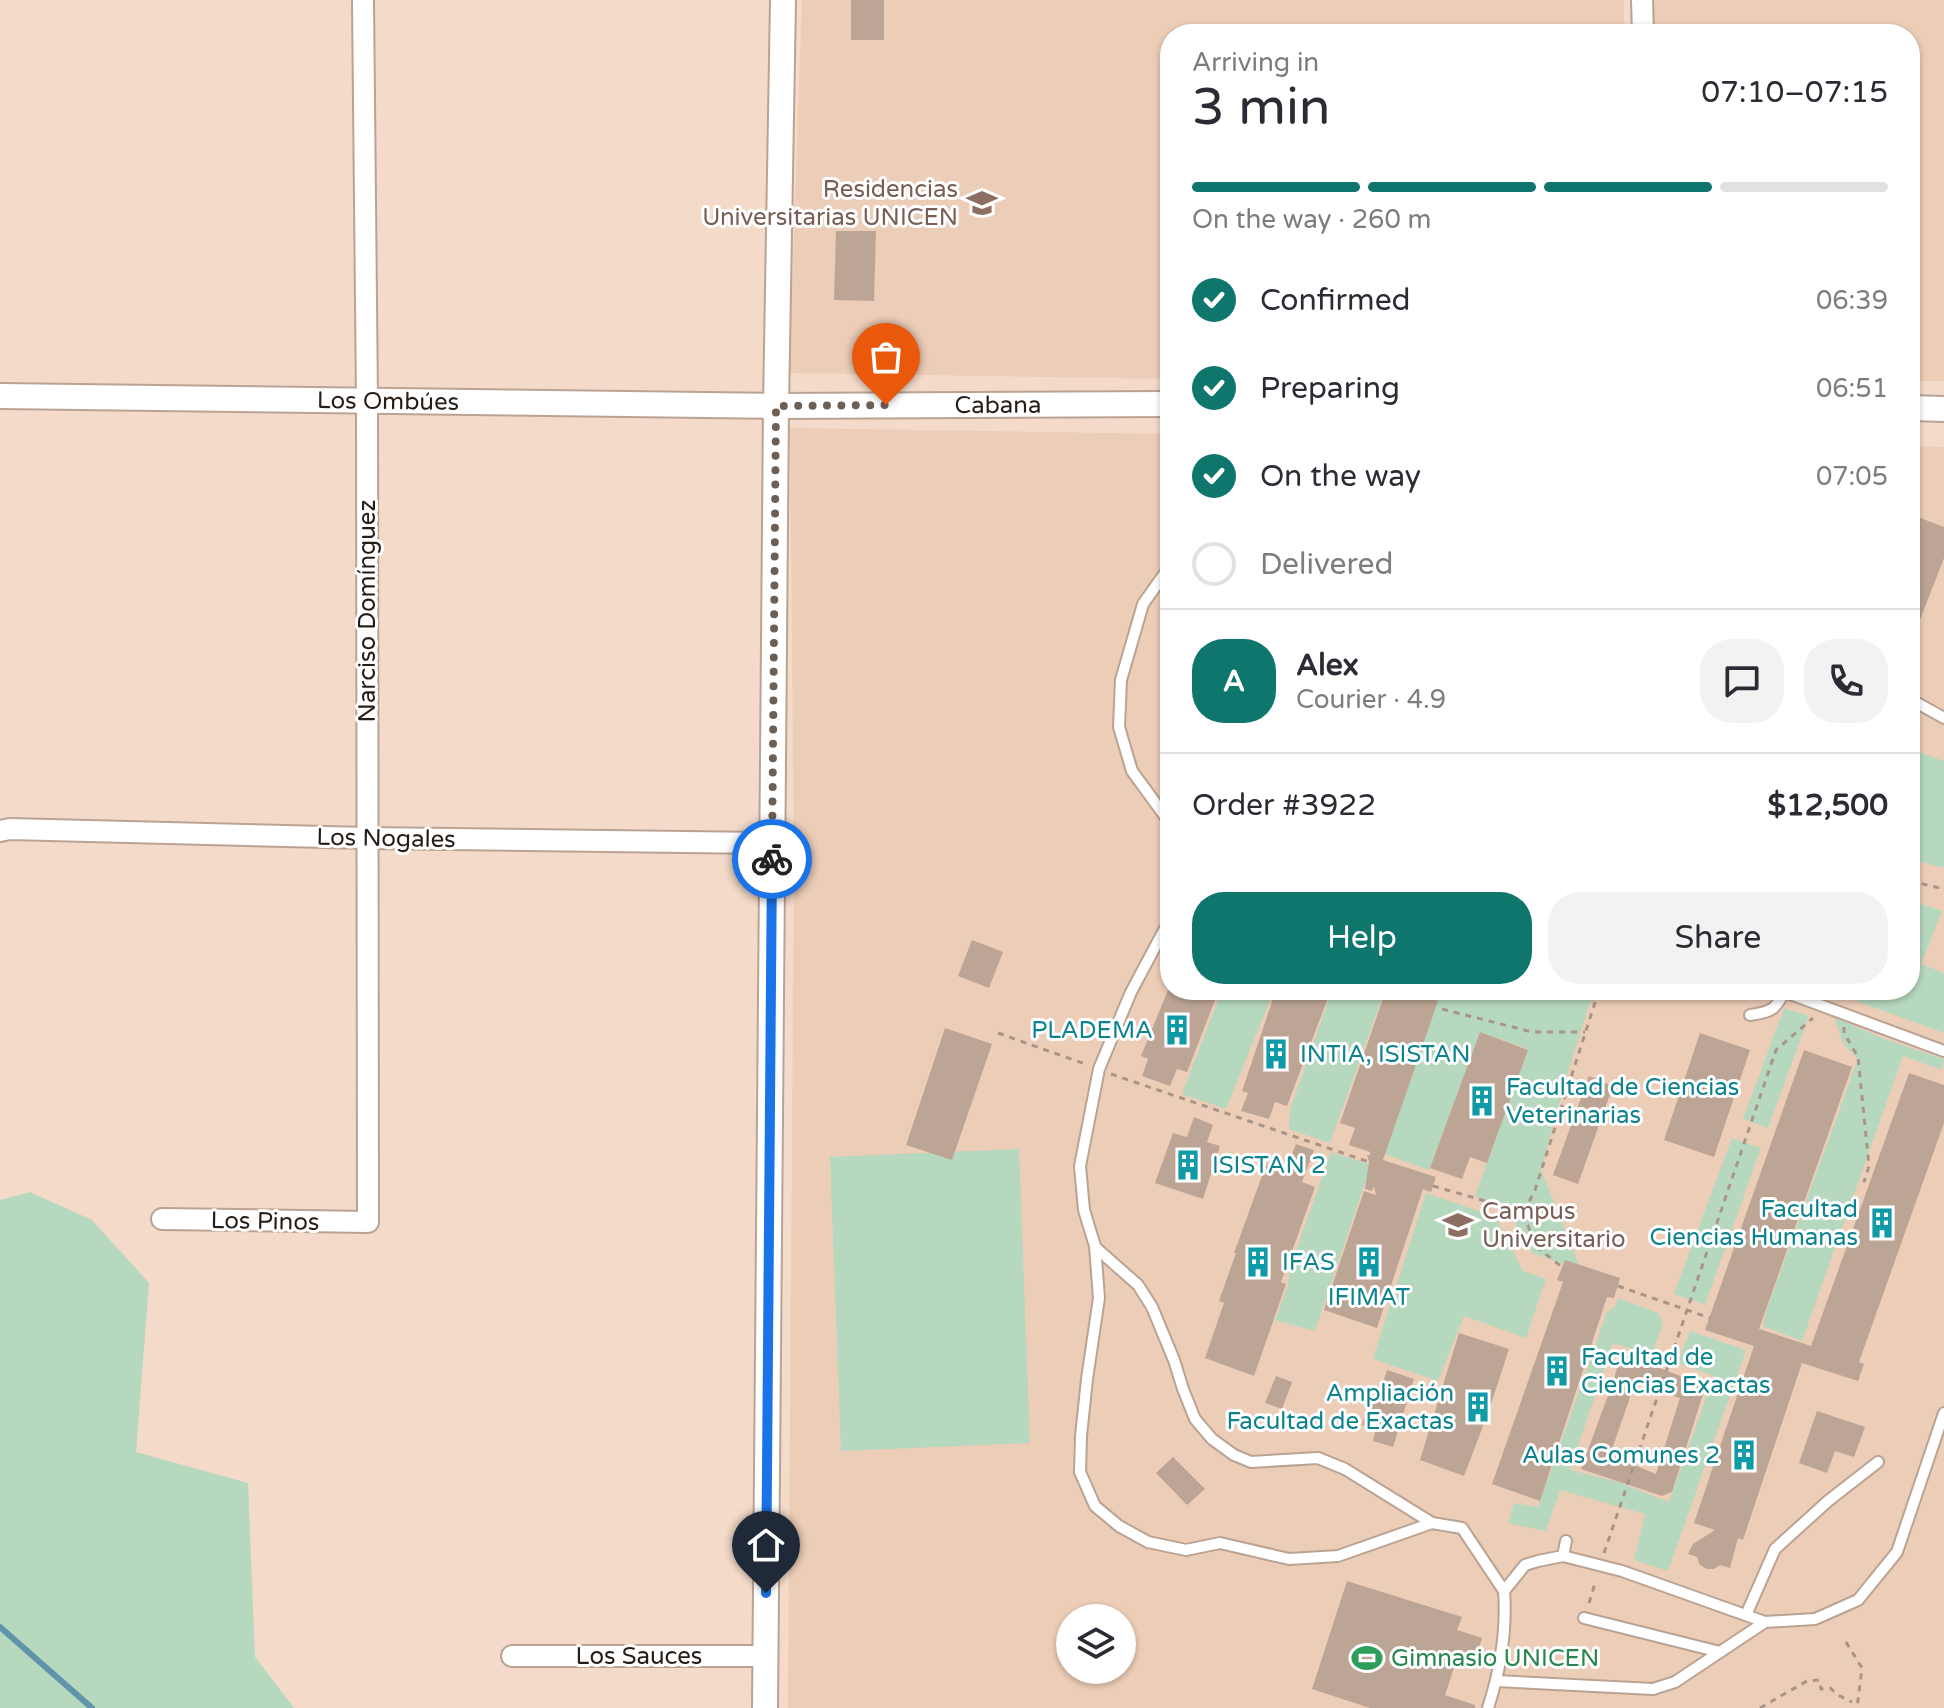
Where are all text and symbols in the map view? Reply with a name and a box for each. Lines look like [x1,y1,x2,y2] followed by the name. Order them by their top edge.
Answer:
[1192,47,1319,78] text: Arriving in
[1701,74,1888,111] text: 07:10–07:15
[1192,76,1331,139] text: 3 min
[702,175,958,232] place label: Residencias Universitarias UNICEN
[965,186,999,220] school or university icon: Residencias Universitarias UNICEN
[1192,204,1431,235] text: On the way · 260 m
[1192,278,1236,322] icon: check
[1260,282,1411,319] text: Confirmed
[1816,285,1888,316] text: 06:39
[852,323,920,405] pin
[864,335,908,379] icon: bag
[1192,366,1236,410] icon: check
[1260,370,1400,407] text: Preparing
[1816,373,1888,404] text: 06:51
[317,386,459,417] street label: Los Ombúes
[954,391,1041,420] street label: Cabana
[1192,454,1236,498] icon: check
[1260,458,1421,495] text: On the way
[1816,461,1888,492] text: 07:05
[353,500,382,722] street label: Narciso Domínguez
[1260,546,1394,583] text: Delivered
[1700,639,1784,723] button: chat
[1804,639,1888,723] button: phone
[1296,647,1359,684] text: Alex
[1223,663,1245,700] text: A
[1296,684,1446,715] text: Courier · 4.9
[1192,787,1376,824] text: Order #3922
[1768,787,1888,824] text: $12,500
[732,819,812,899] courier
[316,823,456,854] street label: Los Nogales
[750,837,794,881] icon: bike
[1192,892,1532,984] button: Help
[1548,892,1888,984] button: Share
[1160,1013,1194,1047] building icon: PLADEMA
[1031,1016,1153,1045] place label: PLADEMA
[1259,1037,1293,1071] building icon: INTIA, ISISTAN
[1300,1040,1471,1069] place label: INTIA, ISISTAN
[1506,1073,1739,1130] place label: Facultad de Ciencias Veterinarias
[1465,1084,1499,1118] building icon: Facultad de Ciencias Veterinarias
[1171,1148,1205,1182] building icon: ISISTAN 2
[1212,1151,1326,1180] place label: ISISTAN 2
[1650,1195,1858,1252] place label: Facultad Ciencias Humanas
[1482,1197,1626,1254] place label: Campus Universitario
[210,1206,320,1237] street label: Los Pinos
[1865,1206,1899,1240] building icon: Facultad Ciencias Humanas
[1441,1208,1475,1242] school or university icon: Campus Universitario
[1241,1245,1275,1279] building icon: IFAS
[1352,1245,1386,1279] building icon: IFIMAT
[1282,1248,1335,1277] place label: IFAS
[1328,1283,1411,1312] place label: IFIMAT
[1581,1343,1771,1400] place label: Facultad de Ciencias Exactas
[1540,1354,1574,1388] building icon: Facultad de Ciencias Exactas
[1227,1379,1454,1436] place label: Ampliación Facultad de Exactas
[1461,1390,1495,1424] building icon: Ampliación Facultad de Exactas
[1727,1438,1761,1472] building icon: Aulas Comunes 2
[1522,1441,1720,1470] place label: Aulas Comunes 2
[732,1511,800,1593] pin
[744,1523,788,1567] icon: home
[1056,1604,1136,1684] map controls
[1056,1604,1136,1684] button: layers
[1350,1641,1384,1675] sports icon: Gimnasio UNICEN
[576,1642,702,1671] street label: Los Sauces
[1391,1644,1599,1673] place label: Gimnasio UNICEN

